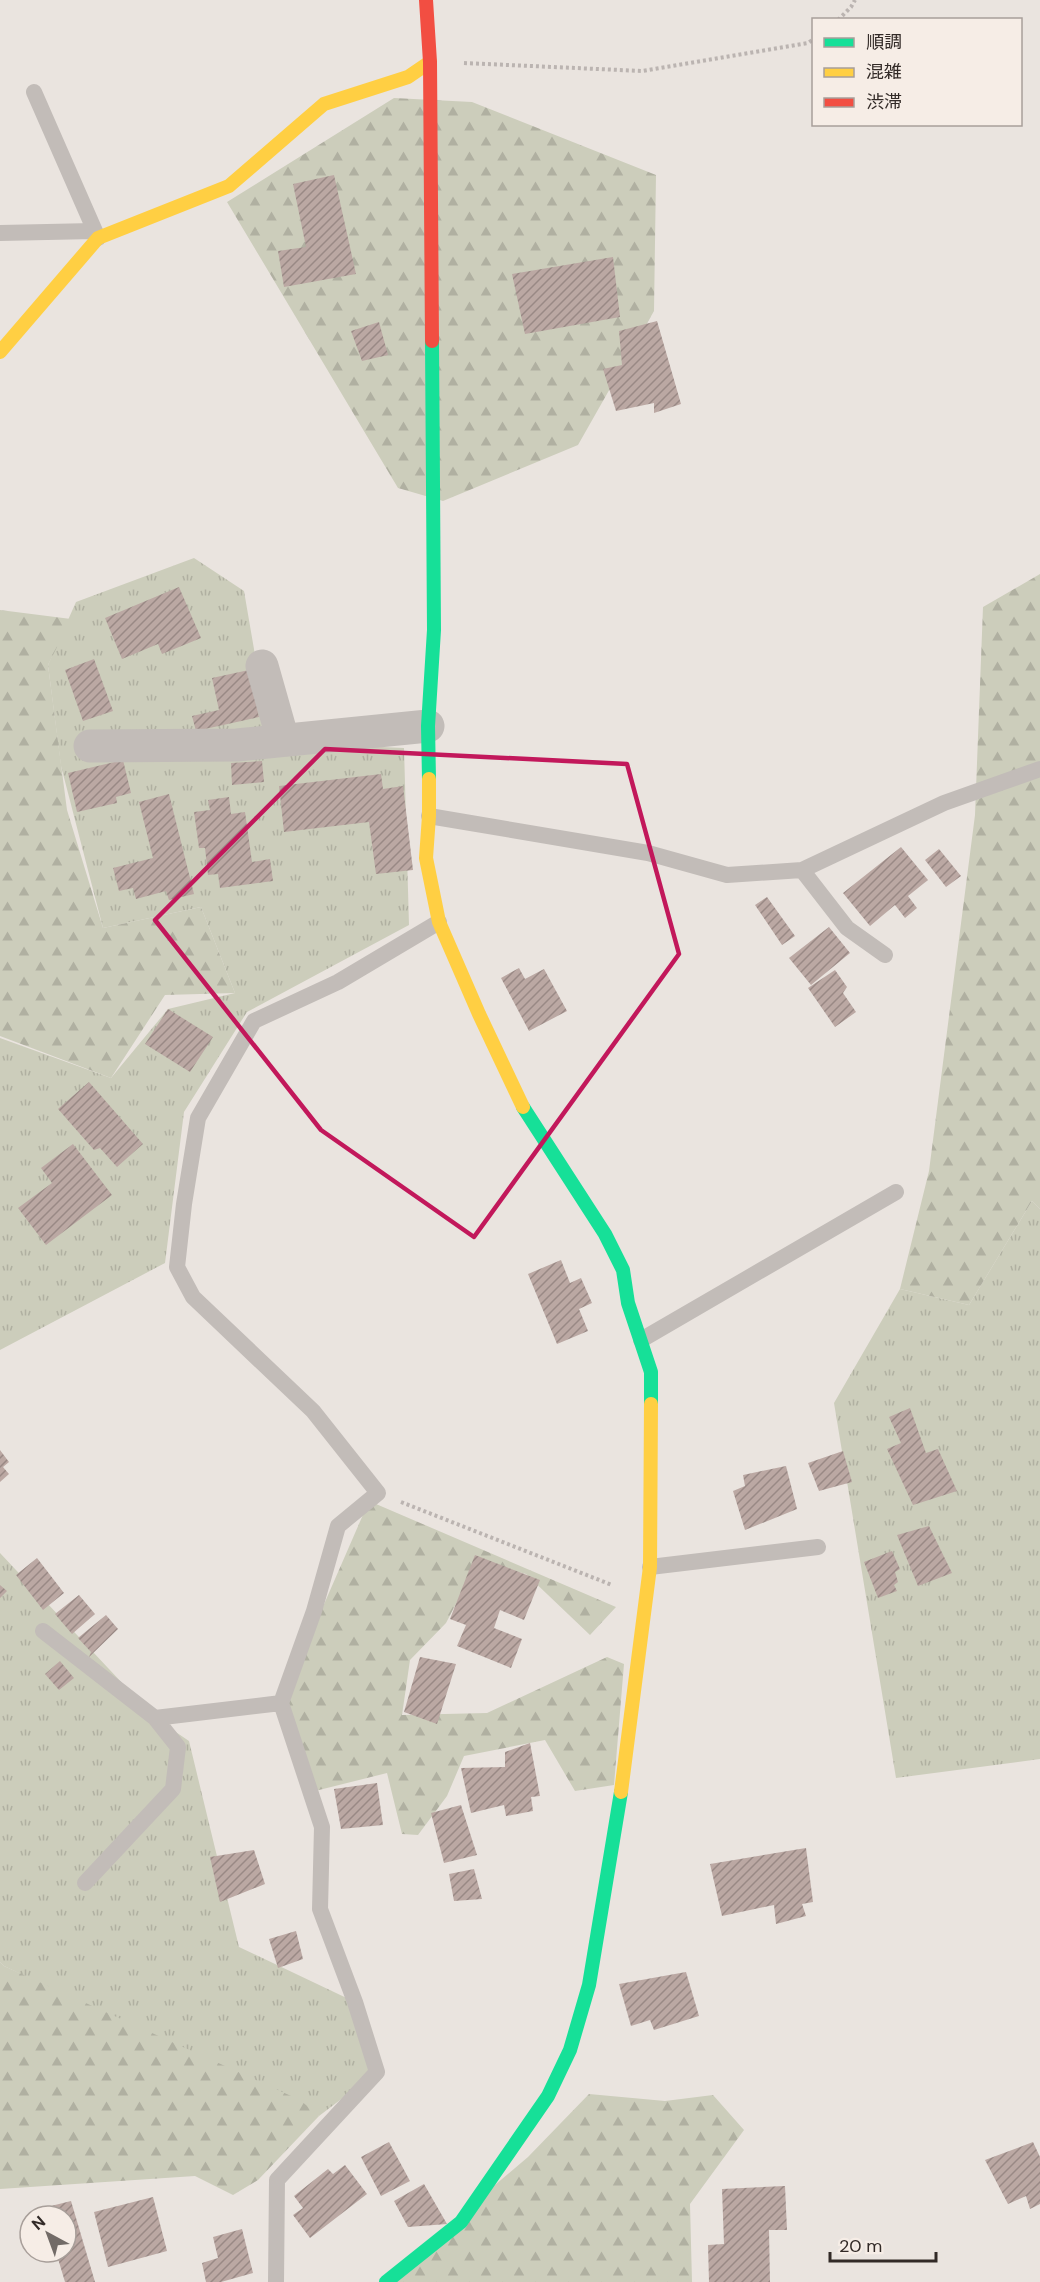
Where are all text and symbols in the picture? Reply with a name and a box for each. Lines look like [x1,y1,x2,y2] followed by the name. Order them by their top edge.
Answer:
[812,18,1022,126] legend
[866,30,902,54] text: 順調
[866,60,902,84] text: 混雑
[866,90,902,114] text: 渋滞
[18,2204,78,2264] north arrow
[27,2211,50,2235] text: N
[830,2225,936,2263] scale bar
[839,2234,882,2258] text: 20 m

